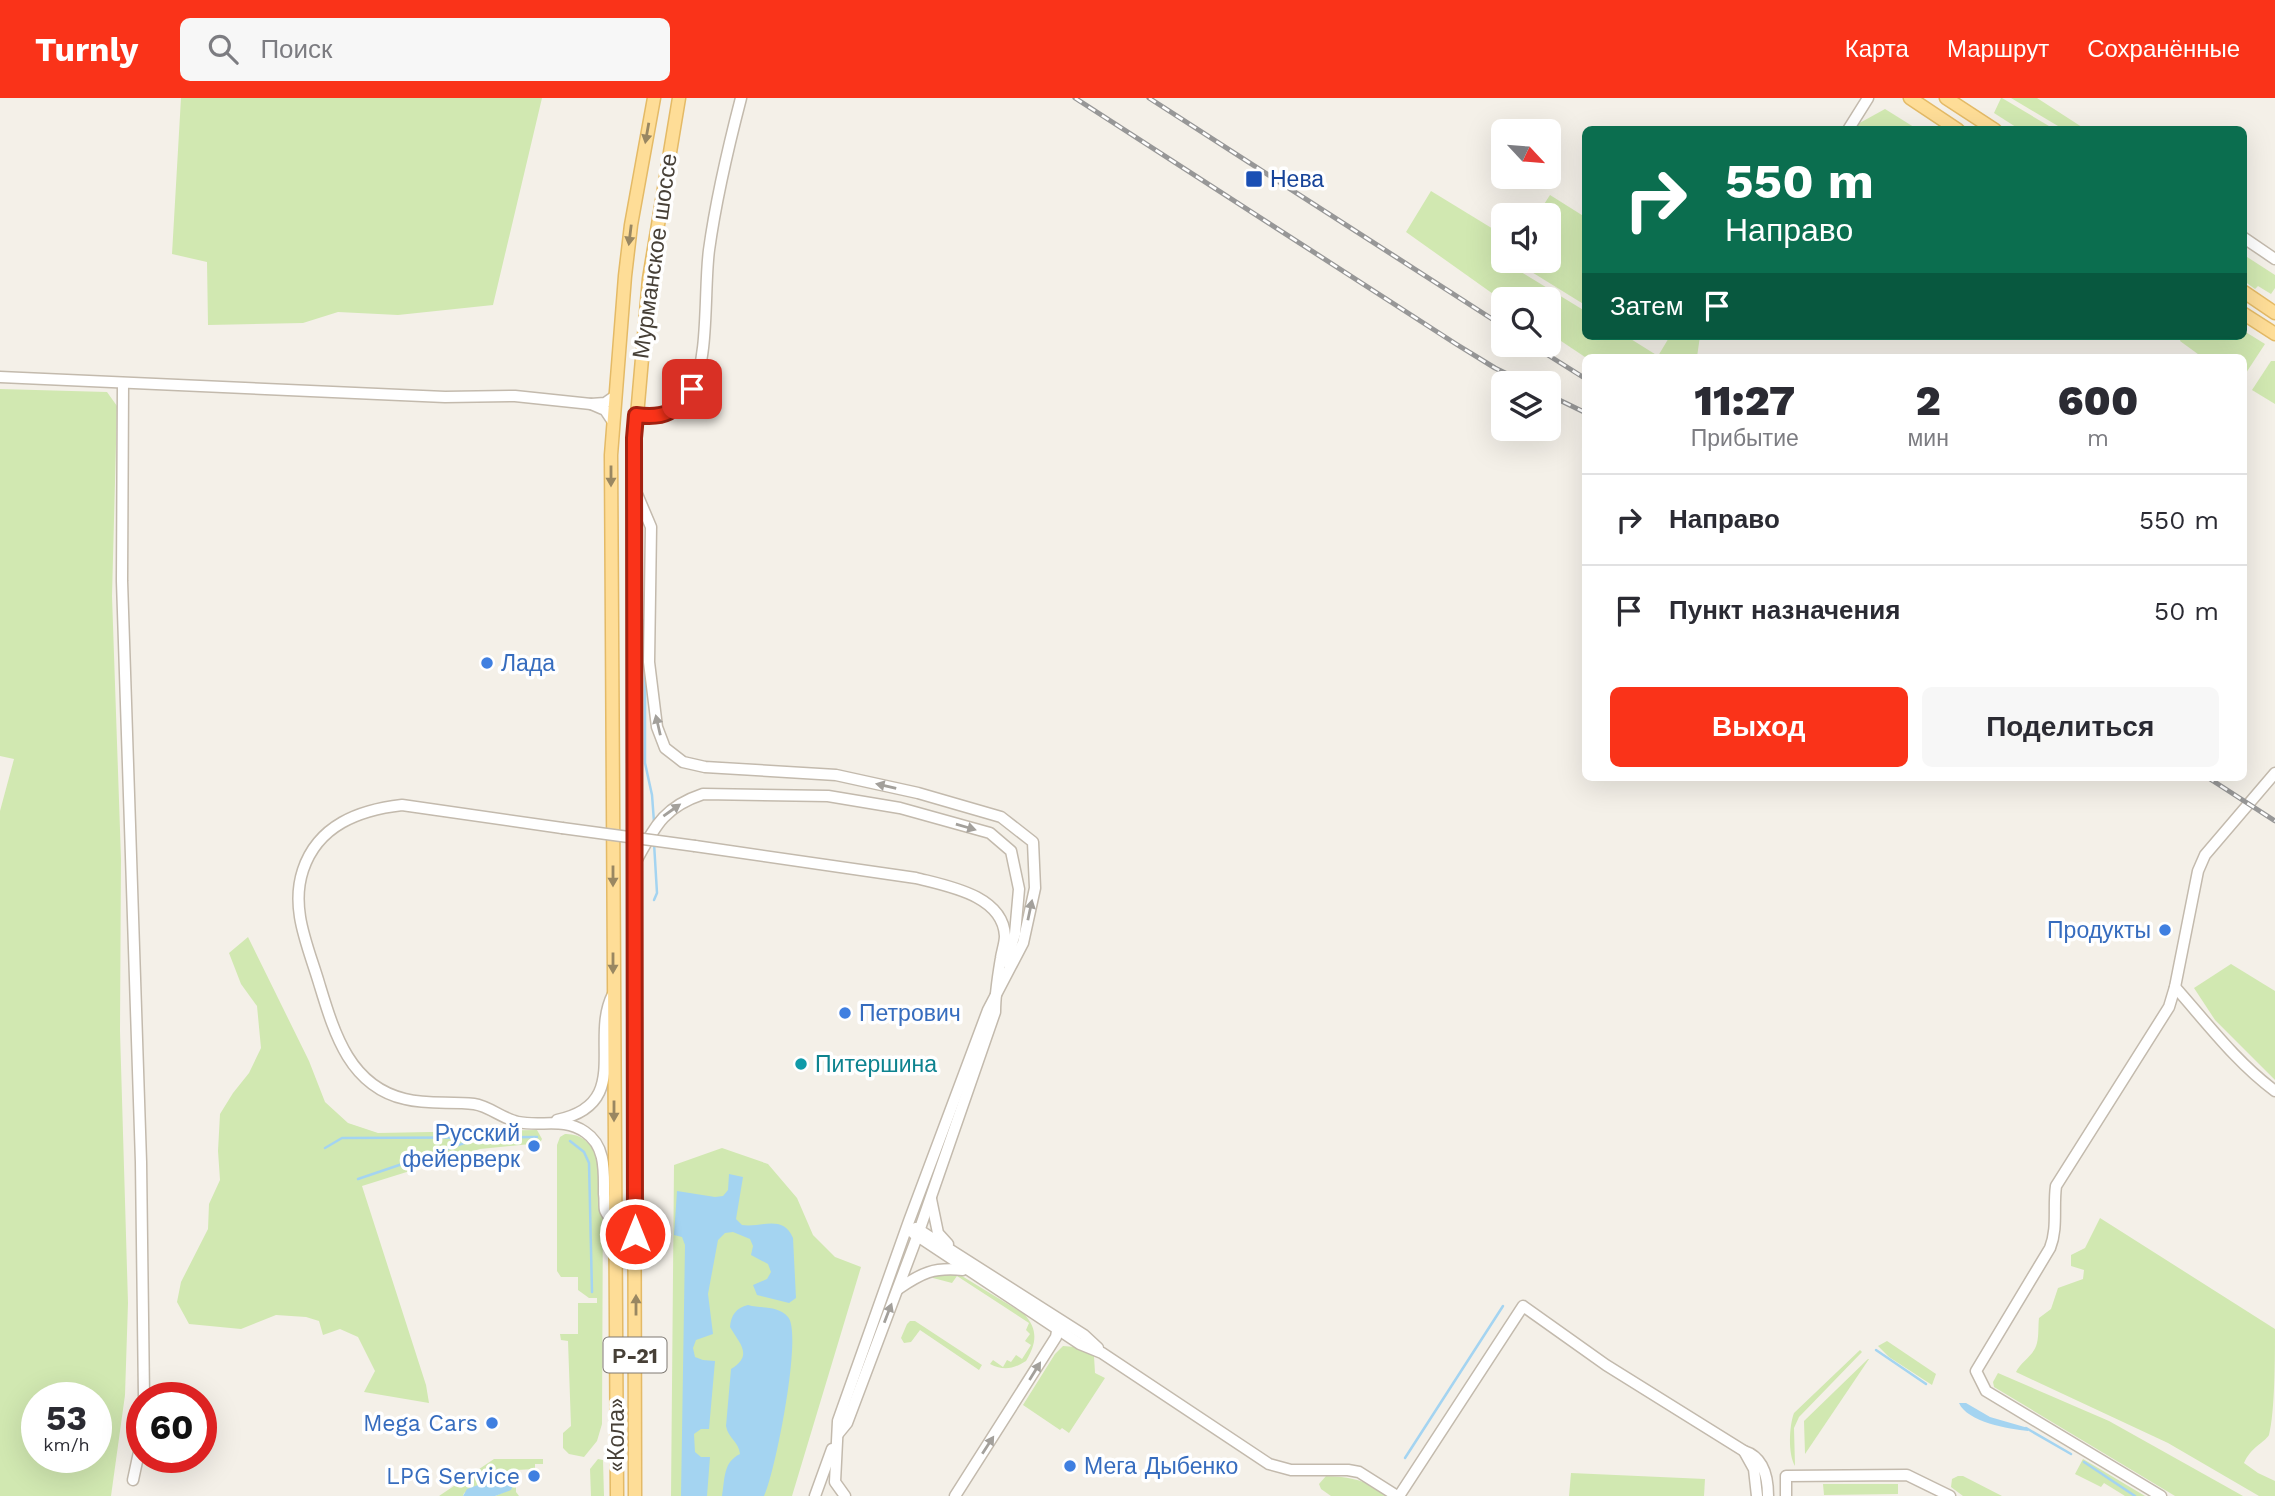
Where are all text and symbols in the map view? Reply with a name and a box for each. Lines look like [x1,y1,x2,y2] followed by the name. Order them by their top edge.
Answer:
[180,18,670,81] search box
[35,30,138,69] text: Turnly
[204,30,242,68] icon: search
[260,34,332,64] text: Поиск
[1845,35,1909,63] text: Карта
[1947,35,2049,63] text: Маршрут
[2087,35,2240,63] text: Сохранённые
[1491,119,1561,189] north arrow
[1491,119,1561,441] map controls
[641,122,652,144] one-way arrow
[627,152,683,360] street label: Мурманское шоссе
[1725,152,1874,210] text: 550 m
[1610,154,1701,245] icon: right
[1270,166,1324,193] place label: Нева
[1244,169,1264,189] marker: Нева
[1491,203,1561,273] button: sound
[1725,211,1853,249] text: Направо
[625,224,636,246] one-way arrow
[1491,287,1561,357] button: search
[1698,287,1736,325] icon: arrive
[1610,291,1684,321] text: Затем
[662,359,722,419] pin
[673,370,711,408] icon: arrive
[1491,371,1561,441] button: layers
[1694,376,1795,425] text: 11:27
[1916,376,1941,425] text: 2
[2058,376,2138,425] text: 600
[1691,425,1799,452] text: Прибытие
[1908,425,1949,452] text: мин
[2087,425,2109,452] text: m
[605,465,617,487] one-way arrow
[1610,501,1648,539] icon: right
[1669,504,1780,534] text: Направо
[2139,505,2219,535] text: 550 m
[1610,592,1648,630] icon: arrive
[1669,595,1900,625] text: Пункт назначения
[2154,596,2219,626] text: 50 m
[501,650,555,677] place label: Лада
[479,655,495,671] marker: Лада
[1610,687,1908,767] button: Выход
[1922,687,2219,767] button: Поделиться
[653,714,664,736] one-way arrow
[875,780,897,791] one-way arrow
[663,803,681,817] one-way arrow
[955,822,976,832] one-way arrow
[607,865,619,887] one-way arrow
[1025,899,1036,921] one-way arrow
[2047,917,2151,944] place label: Продукты
[2157,922,2173,938] marker: Продукты
[607,952,619,974] one-way arrow
[859,1000,961,1027] place label: Петрович
[837,1005,853,1021] marker: Петрович
[815,1051,937,1078] place label: Питершина
[793,1056,809,1072] marker: Питершина
[608,1100,620,1122] one-way arrow
[402,1120,521,1173] place label: Русский фейерверк
[526,1138,542,1154] marker: Русский фейерверк
[598,1197,672,1271] position arrow
[630,1294,642,1316] one-way arrow
[883,1303,894,1324] one-way arrow
[604,1338,666,1372] road number: Р-21
[1029,1361,1042,1380] one-way arrow
[126,1382,217,1473] speed limit sign: 60
[46,1397,87,1439] text: 53
[603,1398,630,1472] street label: «Кола»
[363,1410,478,1437] place label: Mega Cars
[484,1415,500,1431] marker: Mega Cars
[43,1434,90,1455] text: km/h
[981,1435,994,1455] one-way arrow
[1084,1453,1238,1480] place label: Мега Дыбенко
[1062,1458,1078,1474] marker: Мега Дыбенко
[386,1463,520,1490] place label: LPG Service
[526,1468,542,1484] marker: LPG Service

